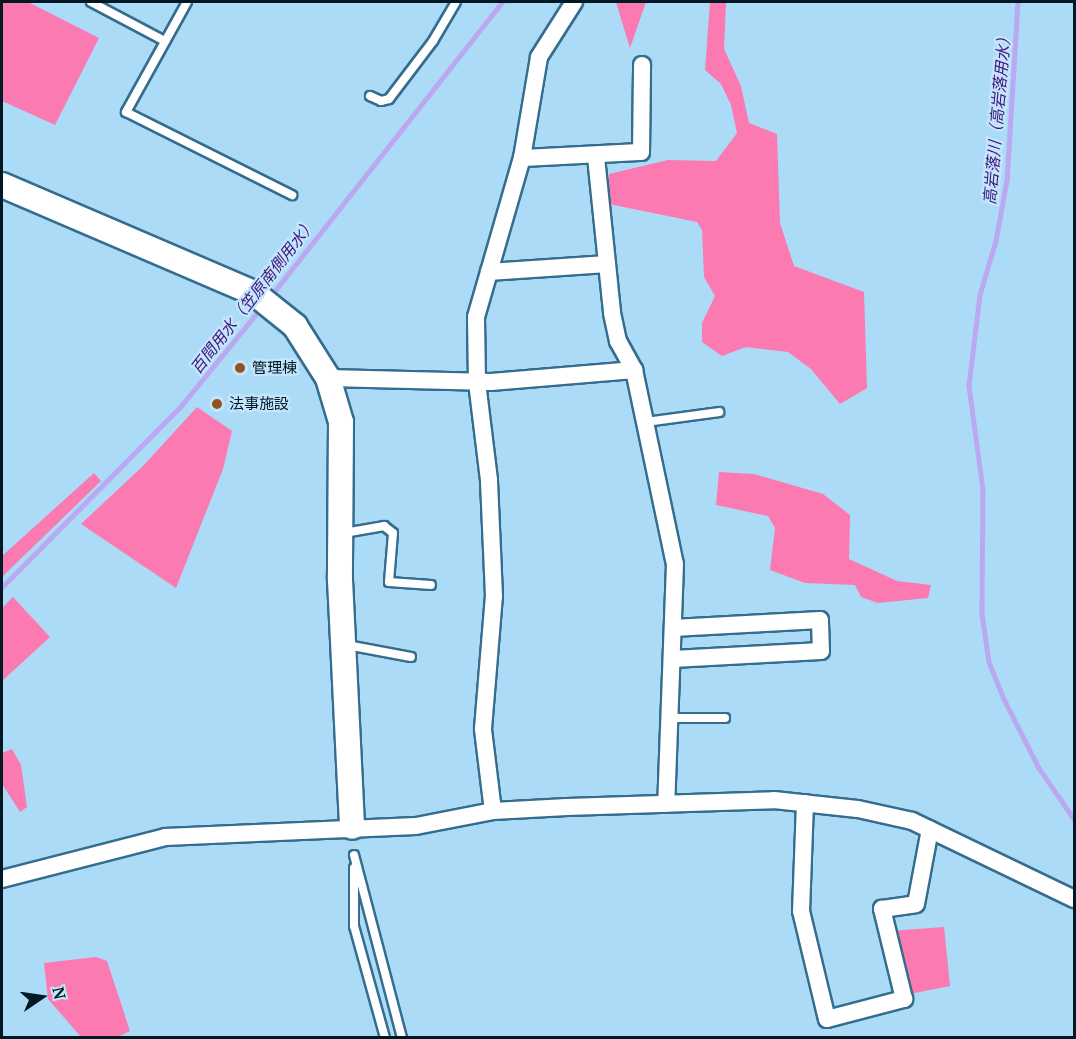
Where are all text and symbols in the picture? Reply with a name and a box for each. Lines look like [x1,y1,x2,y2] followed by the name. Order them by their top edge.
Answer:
[980,28,1014,206] water label: 高岩落川（高岩落用水）
[186,214,320,378] water label: 百間用水（笠原南側用水）
[252,359,297,377] place label: 管理棟
[233,361,247,375] marker: 管理棟
[229,395,289,413] place label: 法事施設
[210,397,224,411] marker: 法事施設
[12,967,72,1027] north arrow
[47,985,72,1001] text: N

